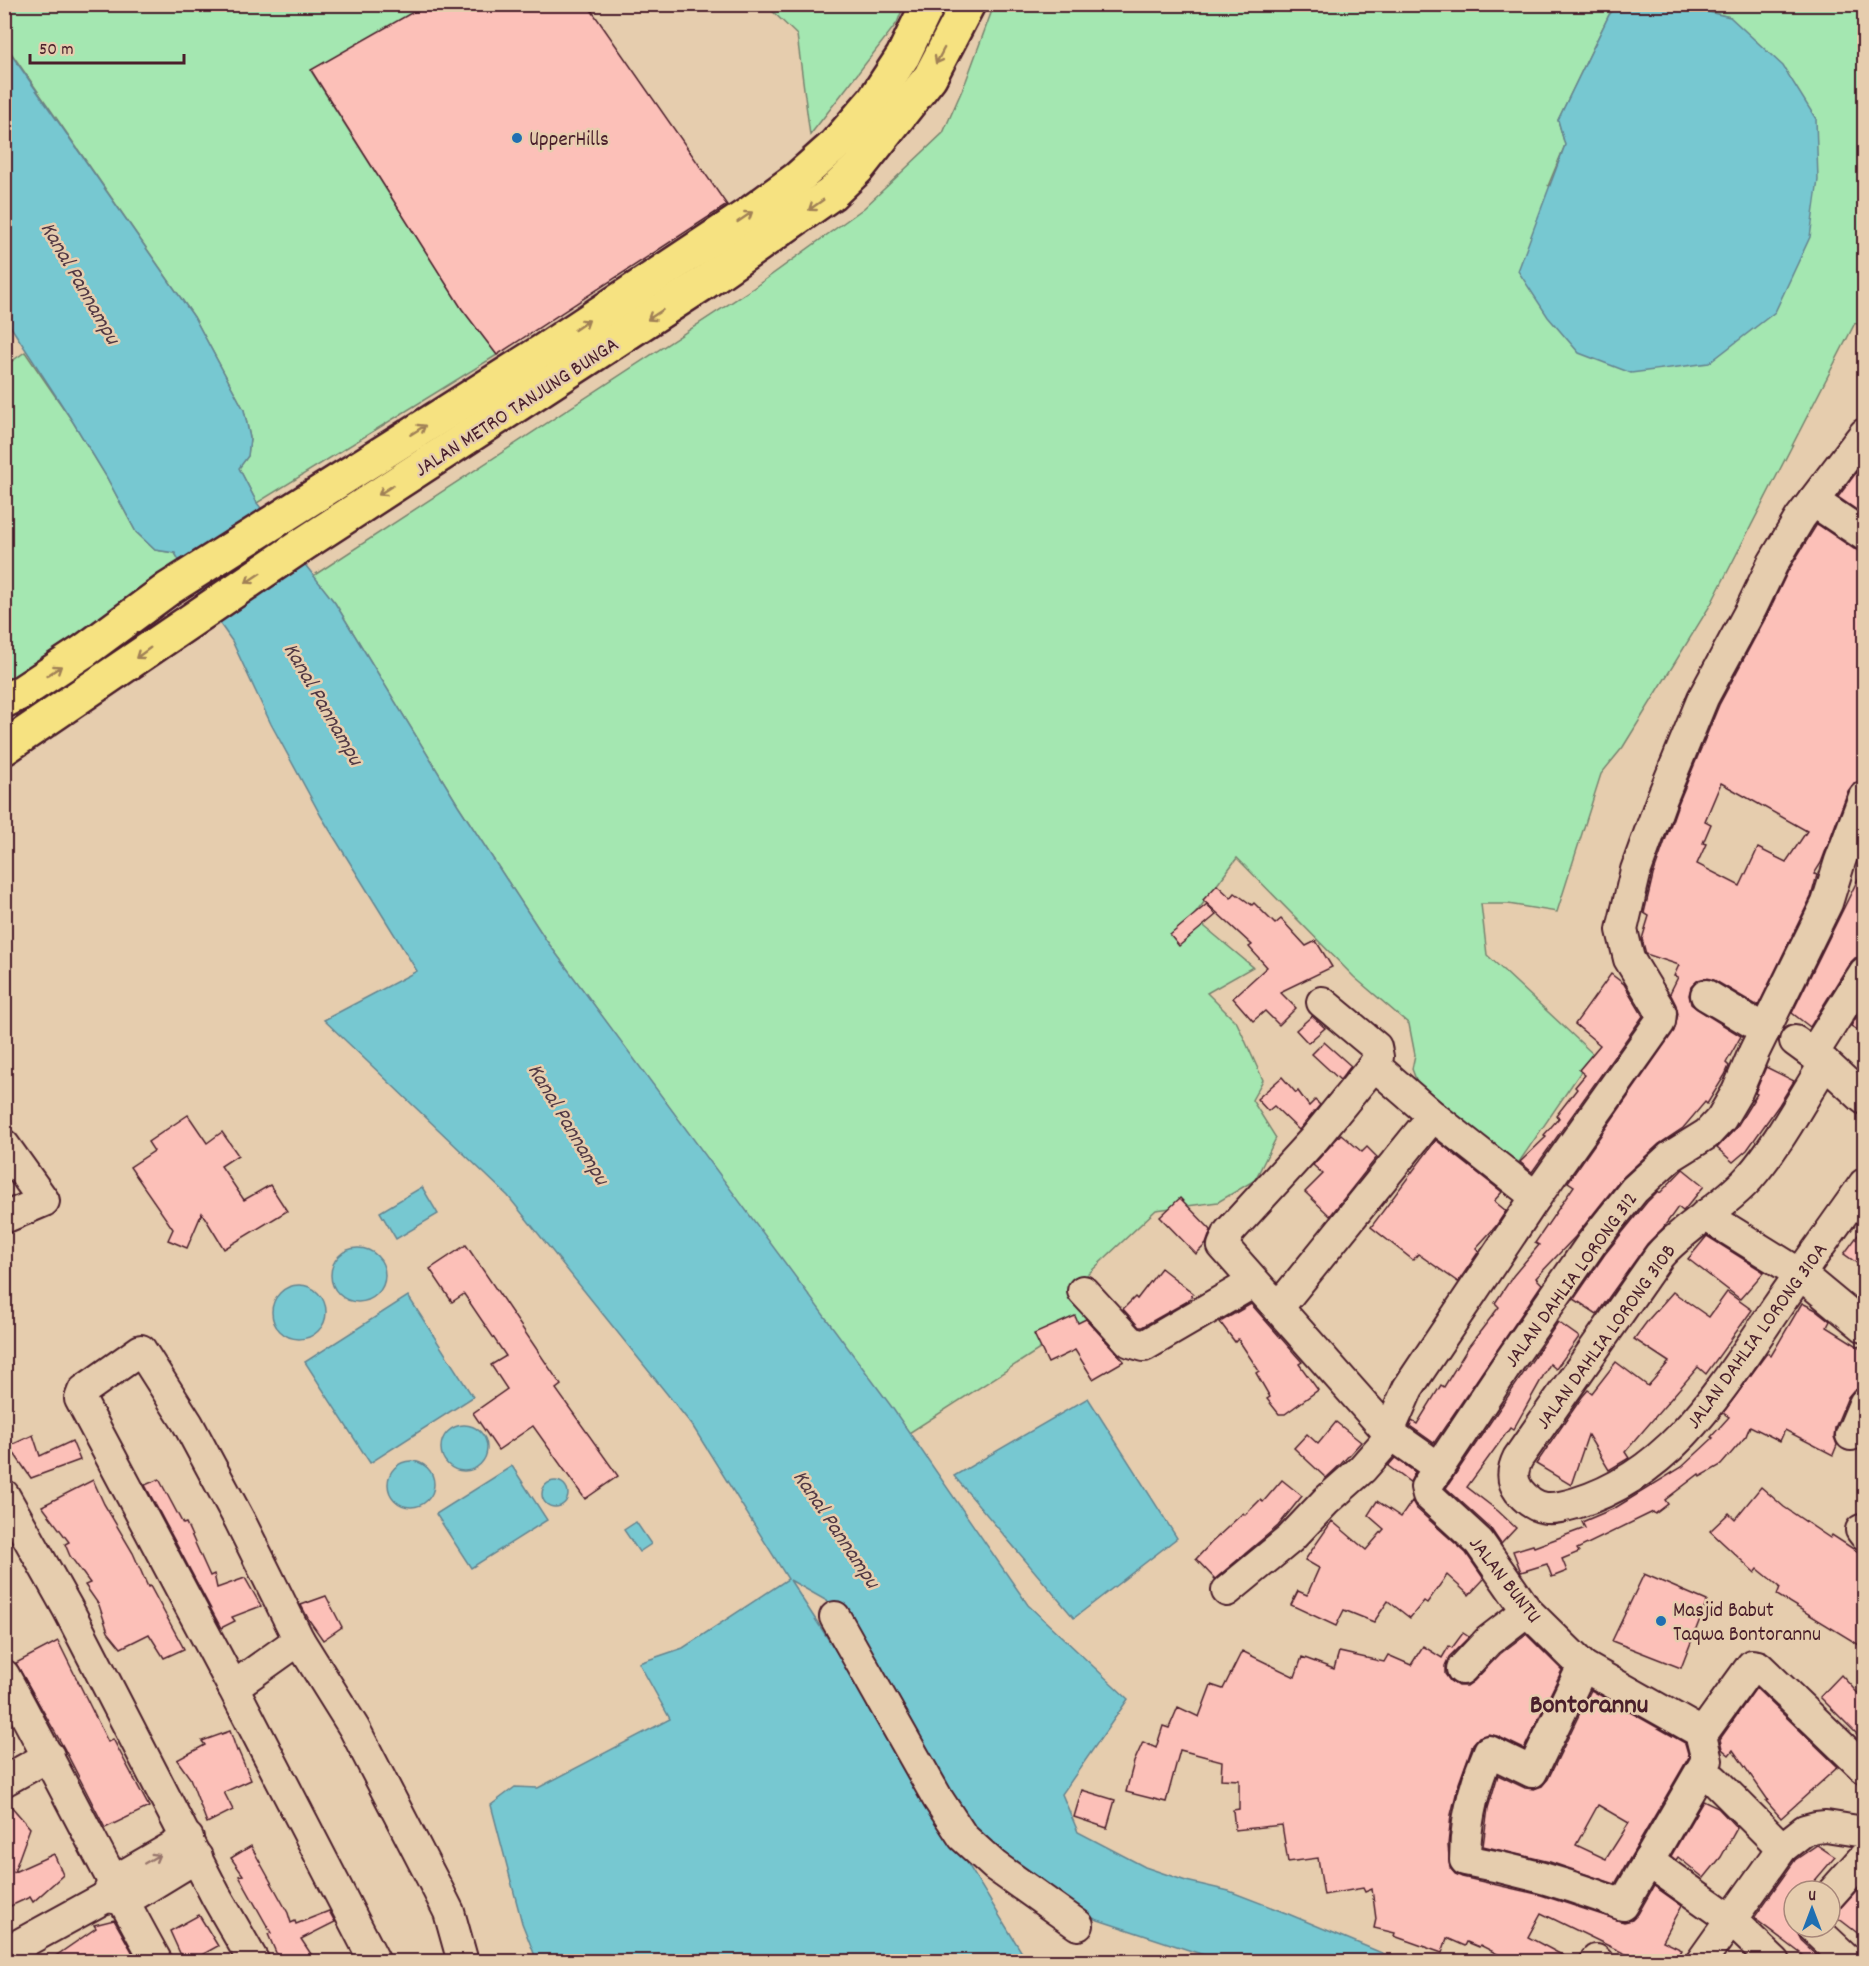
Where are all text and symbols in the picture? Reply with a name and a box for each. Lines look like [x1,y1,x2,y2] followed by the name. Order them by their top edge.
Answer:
[30,27,184,65] scale bar
[39,38,74,63] text: 50 m
[934,47,946,65] one-way arrow
[529,126,609,156] place label: UpperHills
[510,131,524,145] marker: UpperHills
[808,199,825,211] one-way arrow
[736,211,752,223] one-way arrow
[31,217,127,352] water label: Kanal Pannampu
[648,309,664,321] one-way arrow
[573,319,590,331] one-way arrow
[410,331,626,486] street label: JALAN METRO TANJUNG BUNGA
[409,424,426,436] one-way arrow
[379,484,395,496] one-way arrow
[245,572,262,584] one-way arrow
[274,638,370,773] water label: Kanal Pannampu
[135,647,151,660] one-way arrow
[46,664,63,677] one-way arrow
[518,1058,616,1193] water label: Kanal Pannampu
[1498,1187,1646,1375] street label: JALAN DAHLIA LORONG 312
[1680,1237,1836,1436] street label: JALAN DAHLIA LORONG 310A
[1530,1239,1685,1437] street label: JALAN DAHLIA LORONG 310B
[784,1465,887,1597] water label: Kanal Pannampu
[1460,1531,1547,1631] street label: JALAN BUNTU
[1673,1597,1821,1651] place label: Masjid Babut Taqwa Bontorannu
[1654,1614,1668,1628] marker: Masjid Babut Taqwa Bontorannu
[1530,1687,1648,1726] district label: Bontorannu
[143,1853,160,1865] one-way arrow
[1782,1879,1842,1939] north arrow
[1808,1885,1816,1908] text: U

